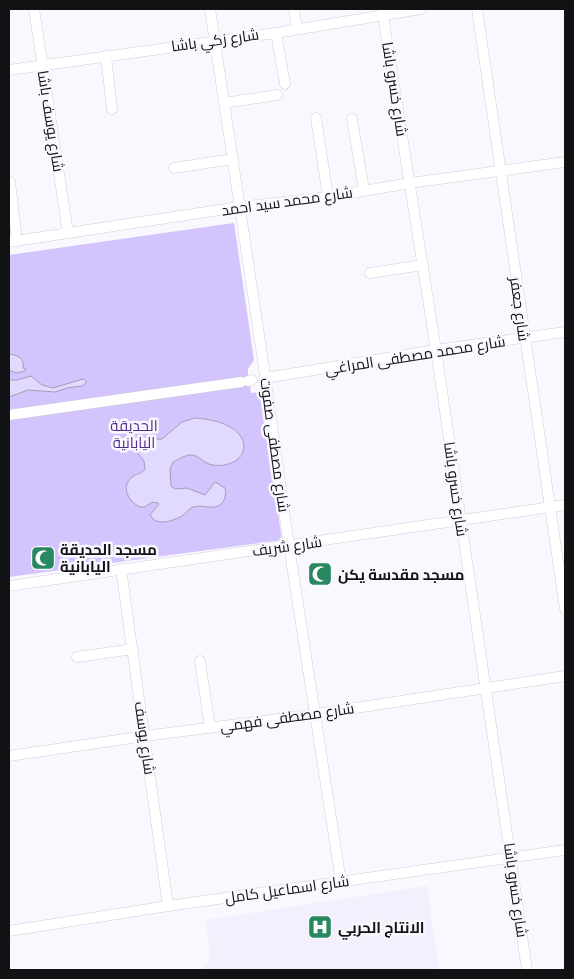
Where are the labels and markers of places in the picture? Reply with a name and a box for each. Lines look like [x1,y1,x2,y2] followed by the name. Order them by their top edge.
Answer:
[60,541,157,575] place label: مسجد الحديقة اليابانية
[30,545,56,571] mosque icon: مسجد الحديقة اليابانية
[307,561,333,587] mosque icon: مسجد مقدسة يكن
[338,566,465,584] place label: مسجد مقدسة يكن
[307,914,333,940] hospital icon: الانتاج الحربي
[338,919,425,940] place label: الانتاج الحربي

